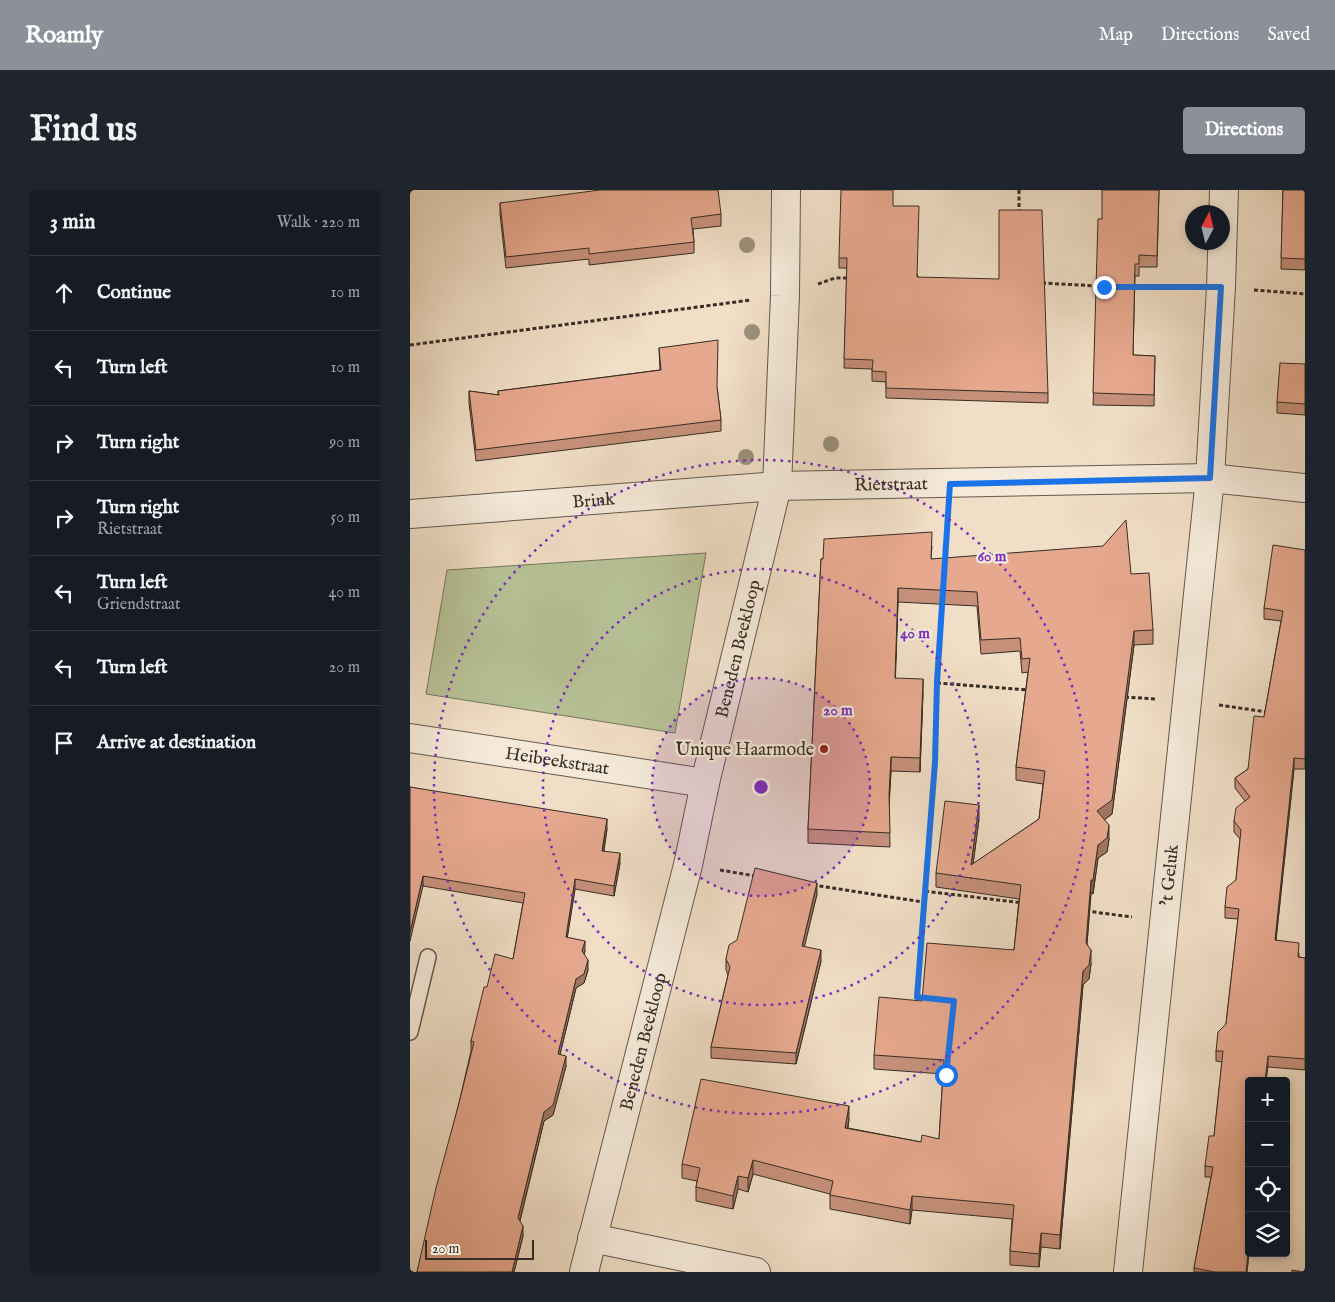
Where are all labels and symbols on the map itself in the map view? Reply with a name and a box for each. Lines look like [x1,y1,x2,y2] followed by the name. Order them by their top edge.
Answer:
[1185,205,1230,250] north arrow
[1093,276,1116,299] route end
[854,473,928,498] street label: Rietstraat
[571,488,616,515] street label: Brink
[978,547,1007,566] text: 60 m
[711,577,767,721] street label: Beneden Beekloop
[900,624,930,643] text: 40 m
[823,701,853,720] text: 20 m
[675,739,814,762] place label: Unique Haarmode
[503,743,611,781] street label: Heibeekstraat
[818,743,830,755] marker: Unique Haarmode
[752,778,770,796] centre of rings
[1156,843,1185,907] street label: 't Geluk
[616,970,673,1113] street label: Beneden Beekloop
[935,1064,958,1087] route start
[425,1237,534,1260] scale bar

